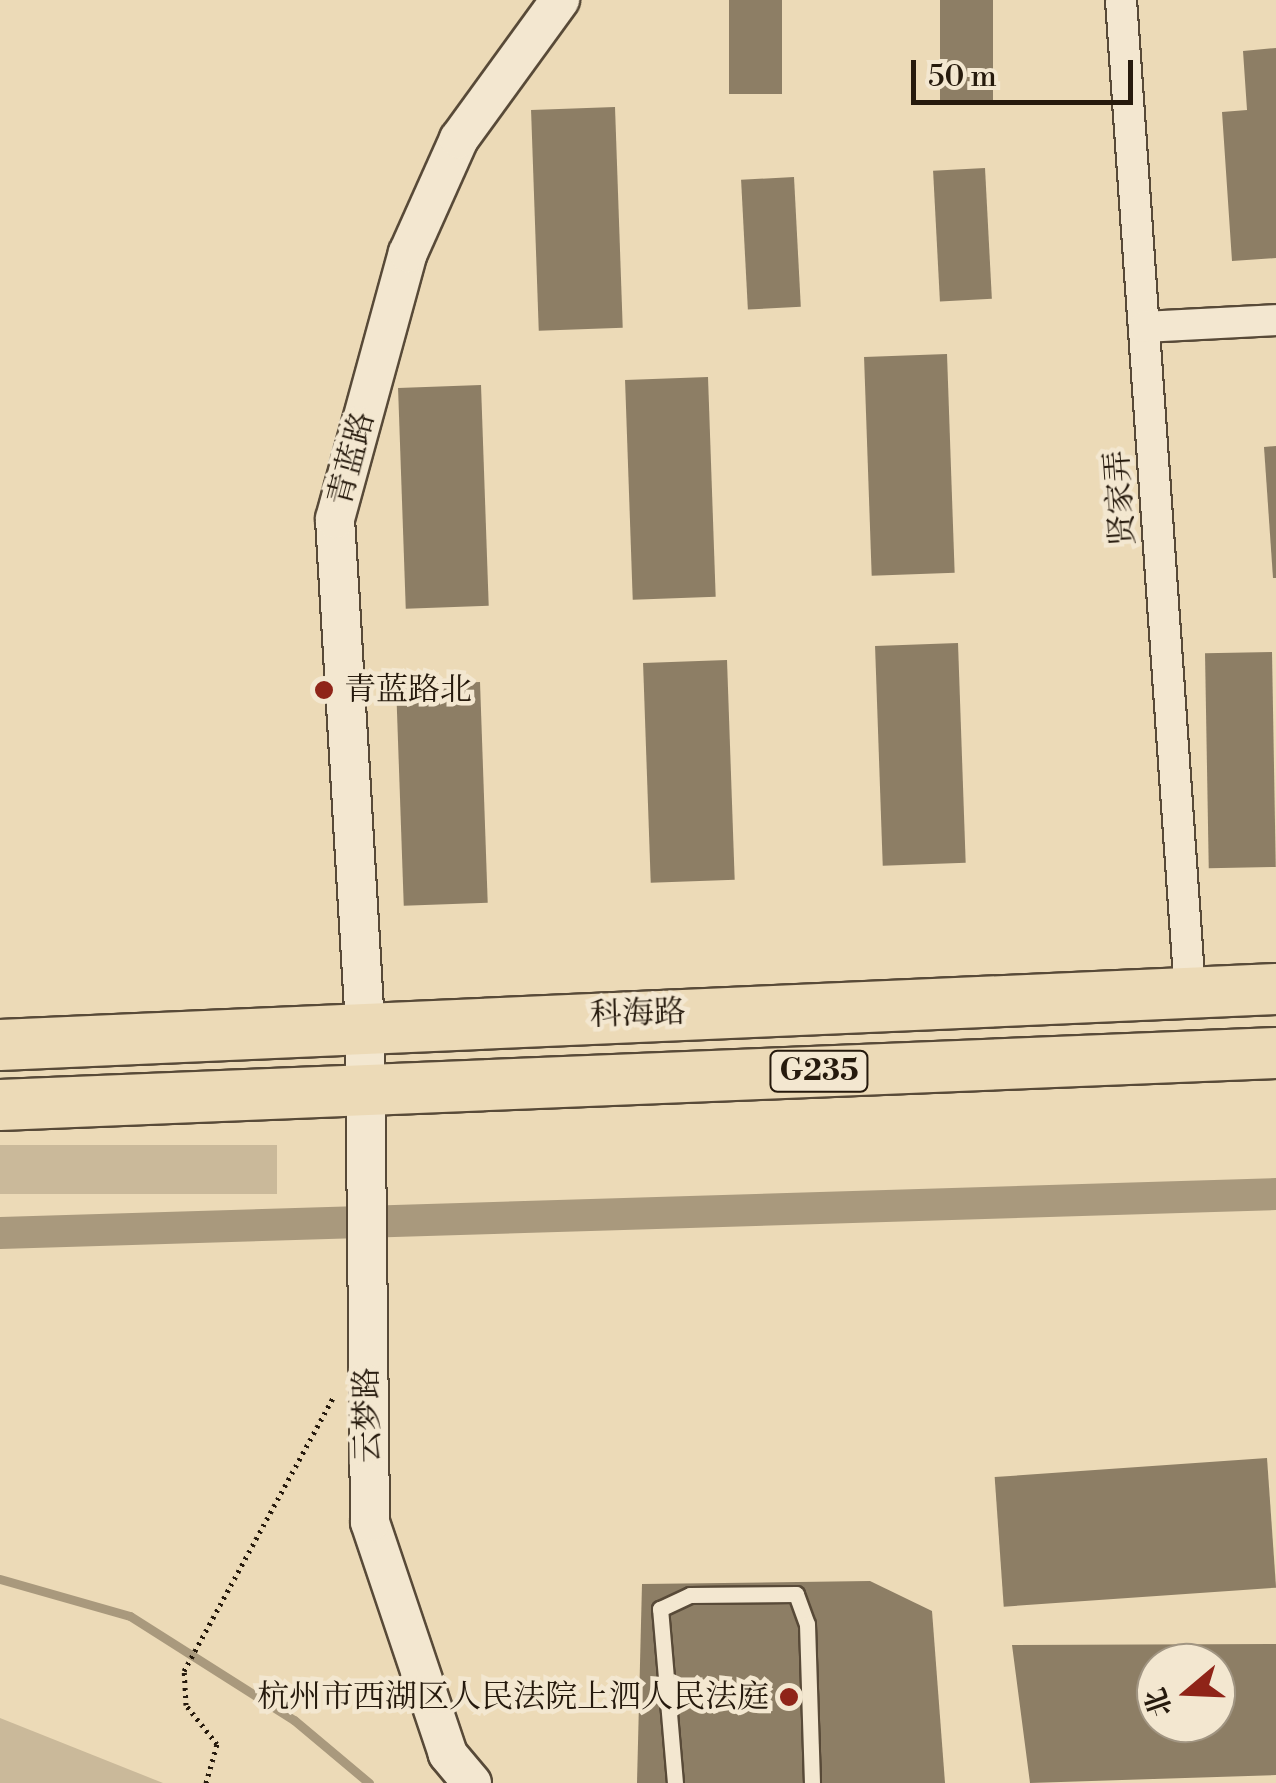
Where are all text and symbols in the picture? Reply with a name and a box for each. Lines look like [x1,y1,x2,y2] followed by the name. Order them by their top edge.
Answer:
[916,40,1138,102] scale bar
[928,58,997,96] text: 50 m
[321,408,383,510] street label: 青蓝路
[1098,449,1144,547] street label: 贤家弄
[344,671,472,709] place label: 青蓝路北
[313,679,335,701] marker: 青蓝路北
[589,993,687,1035] street label: 科海路
[769,1046,869,1096] road number: G235
[348,1367,388,1463] street label: 云梦路
[1136,1643,1236,1743] north arrow
[257,1678,769,1716] place label: 杭州市西湖区人民法院上泗人民法庭
[1138,1683,1180,1721] text: 北
[778,1686,800,1708] marker: 杭州市西湖区人民法院上泗人民法庭

